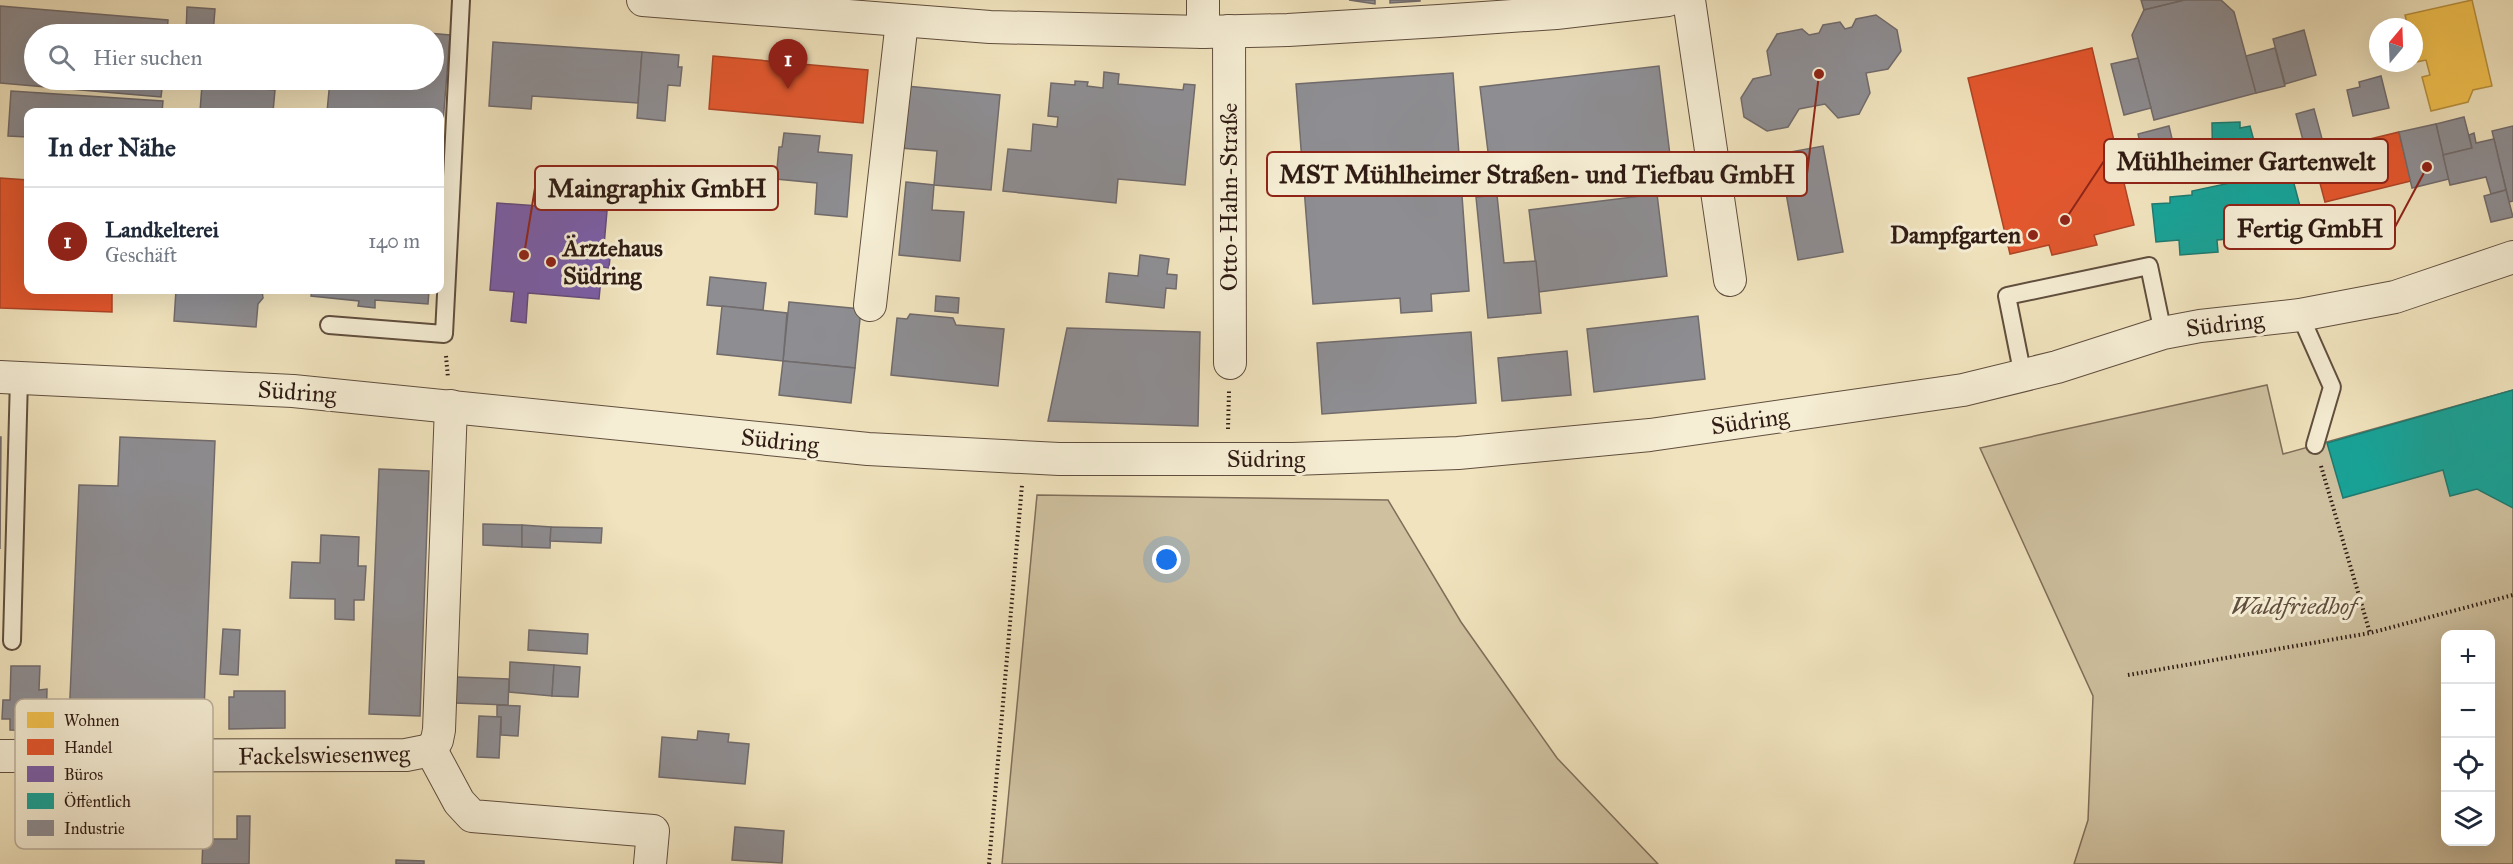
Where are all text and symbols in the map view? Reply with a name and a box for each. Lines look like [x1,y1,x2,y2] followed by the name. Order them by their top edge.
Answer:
[2369,18,2423,72] north arrow
[24,24,444,90] search box
[768,40,808,89] pin: 1
[45,41,78,74] icon: search
[93,44,202,71] text: Hier suchen
[1214,103,1244,291] street label: Otto-Hahn-Straße
[48,131,176,163] text: In der Nähe
[2104,139,2388,183] callout: Mühlheimer Gartenwelt
[2116,145,2377,177] text: Mühlheimer Gartenwelt
[1267,152,1807,196] callout: MST Mühlheimer Straßen- und Tiefbau GmbH
[1279,158,1796,190] text: MST Mühlheimer Straßen- und Tiefbau GmbH
[535,166,778,210] callout: Maingraphix GmbH
[548,172,767,205] text: Maingraphix GmbH
[2224,205,2395,249] callout: Fertig GmbH
[2237,212,2384,245] text: Fertig GmbH
[105,216,219,243] text: Landkelterei
[1890,220,2021,250] place label: Dampfgarten
[2026,228,2040,242] marker: Dampfgarten
[64,229,71,253] text: 1
[368,229,420,253] text: 140 m
[561,233,663,291] place label: Ärztehaus Südring
[105,243,177,267] text: Geschäft
[544,255,558,269] marker: Ärztehaus Südring
[2184,304,2267,344] street label: Südring
[257,374,338,410] street label: Südring
[1709,401,1792,441] street label: Südring
[739,422,821,460] street label: Südring
[1227,444,1306,474] street label: Südring
[1152,545,1181,574] your location
[2231,591,2363,621] park label: Waldfriedhof
[2441,630,2495,846] map controls
[2441,630,2495,684] button: +
[2441,684,2495,738] button: −
[15,699,213,849] legend
[64,711,120,730] text: Wohnen
[64,738,113,757] text: Handel
[238,738,411,771] street label: Fackelswiesenweg
[2441,738,2495,792] button: locate
[64,765,103,784] text: Büros
[64,791,131,811] text: Öffentlich
[2441,792,2495,846] button: layers
[64,819,125,838] text: Industrie

